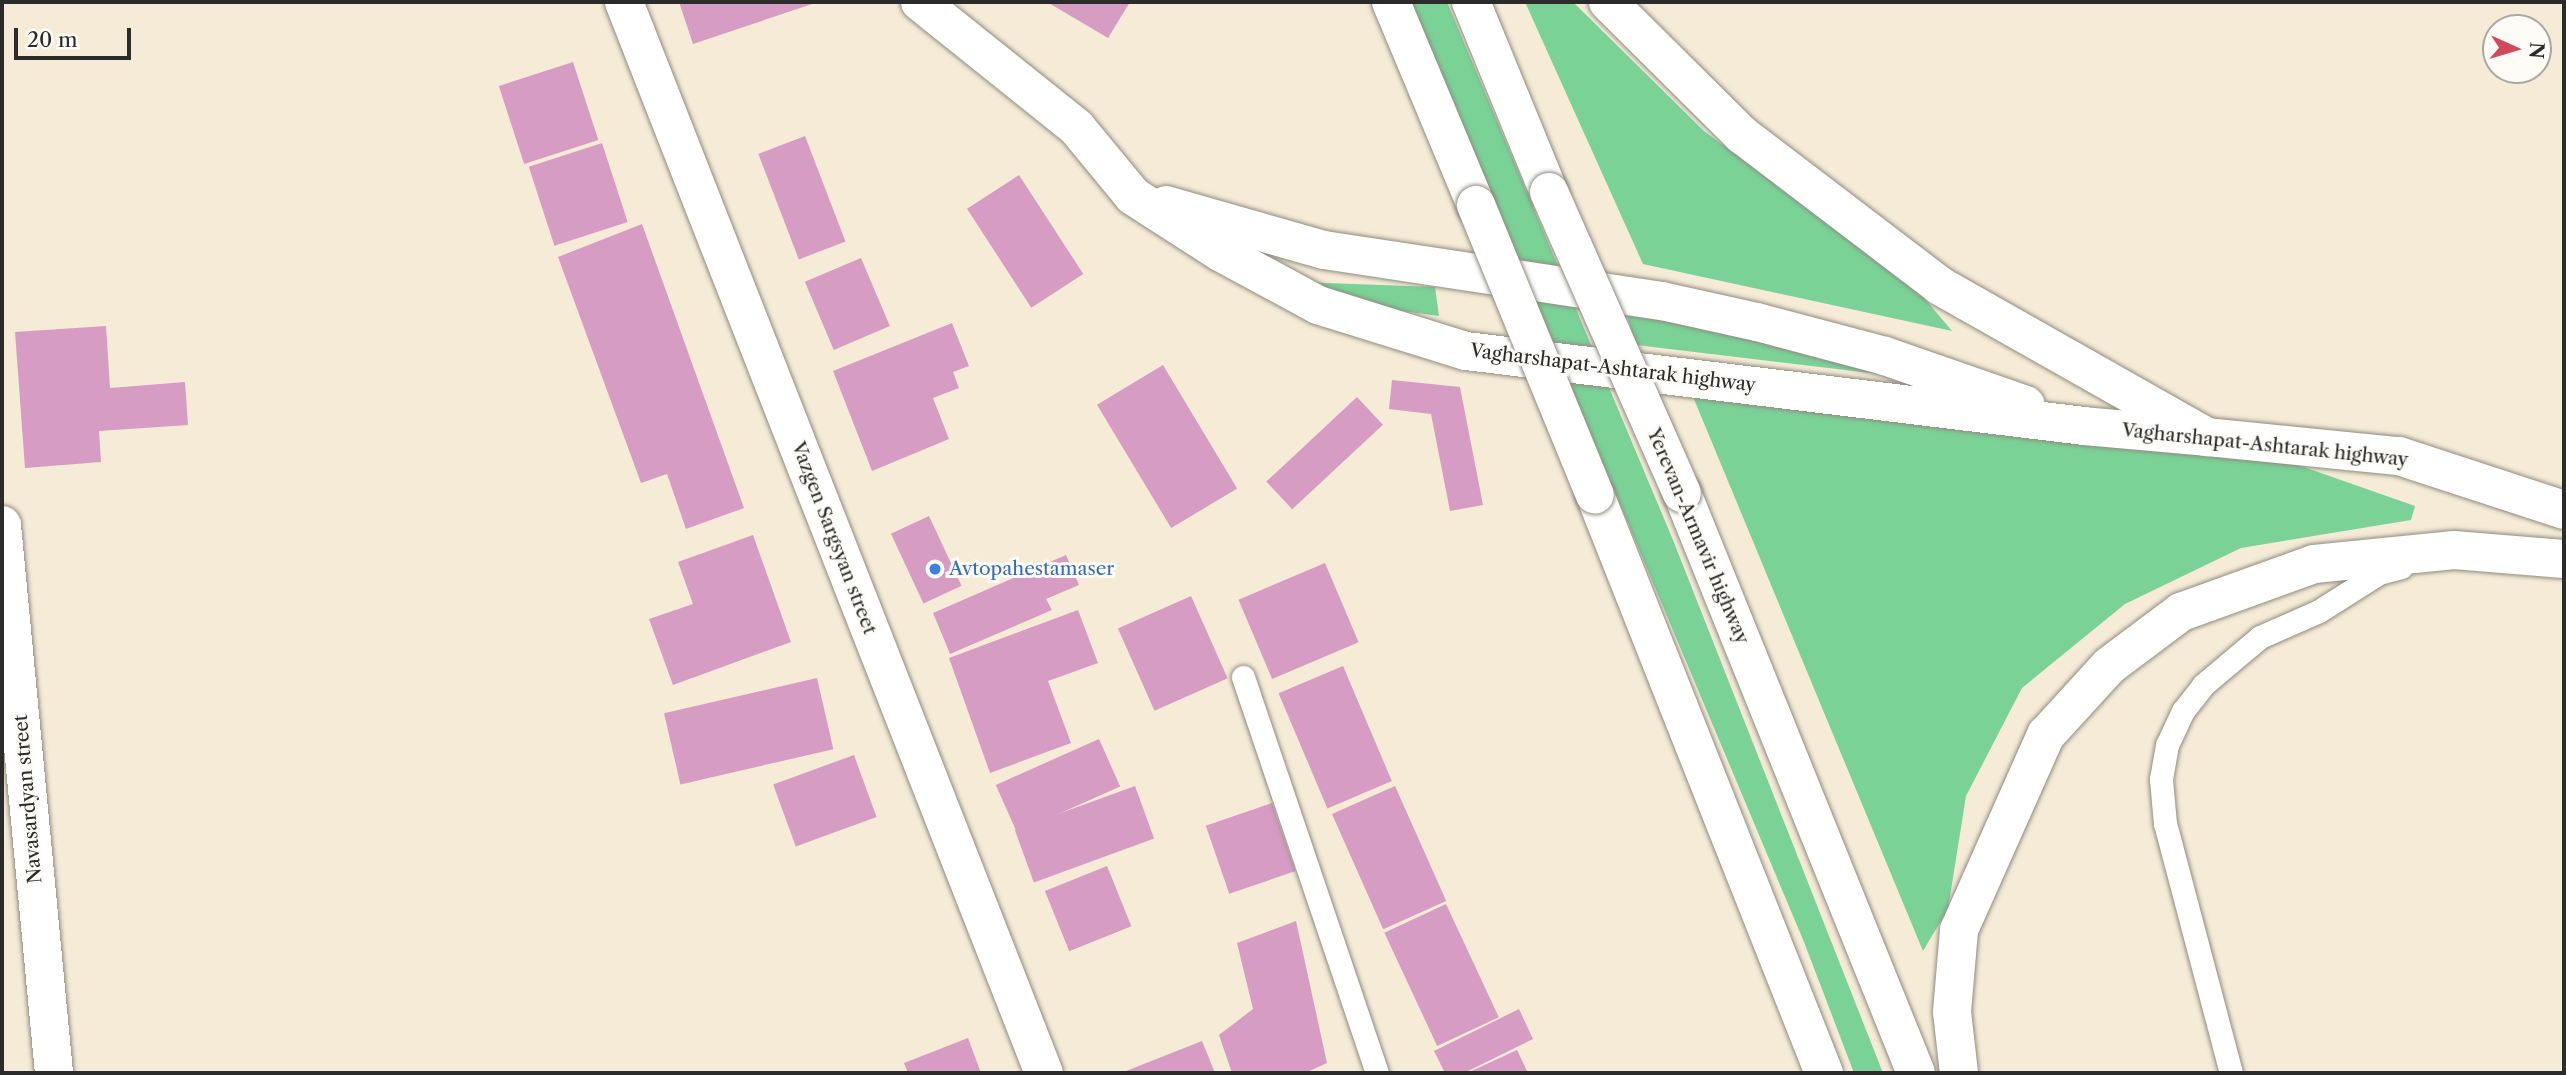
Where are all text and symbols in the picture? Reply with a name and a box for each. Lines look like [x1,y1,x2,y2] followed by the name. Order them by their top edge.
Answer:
[18,14,135,58] scale bar
[2482,14,2552,84] north arrow
[27,27,78,52] text: 20 m
[2524,41,2549,59] text: N
[1469,339,1757,397] street label: Vagharshapat-Ashtarak highway
[2120,419,2410,471] street label: Vagharshapat-Ashtarak highway
[1642,424,1754,648] street label: Yerevan-Armavir highway
[787,439,881,637] street label: Vazgen Sargsyan street
[949,558,1114,580] place label: Avtopahestamaser
[927,561,943,577] marker: Avtopahestamaser
[9,714,47,884] street label: Navasardyan street

